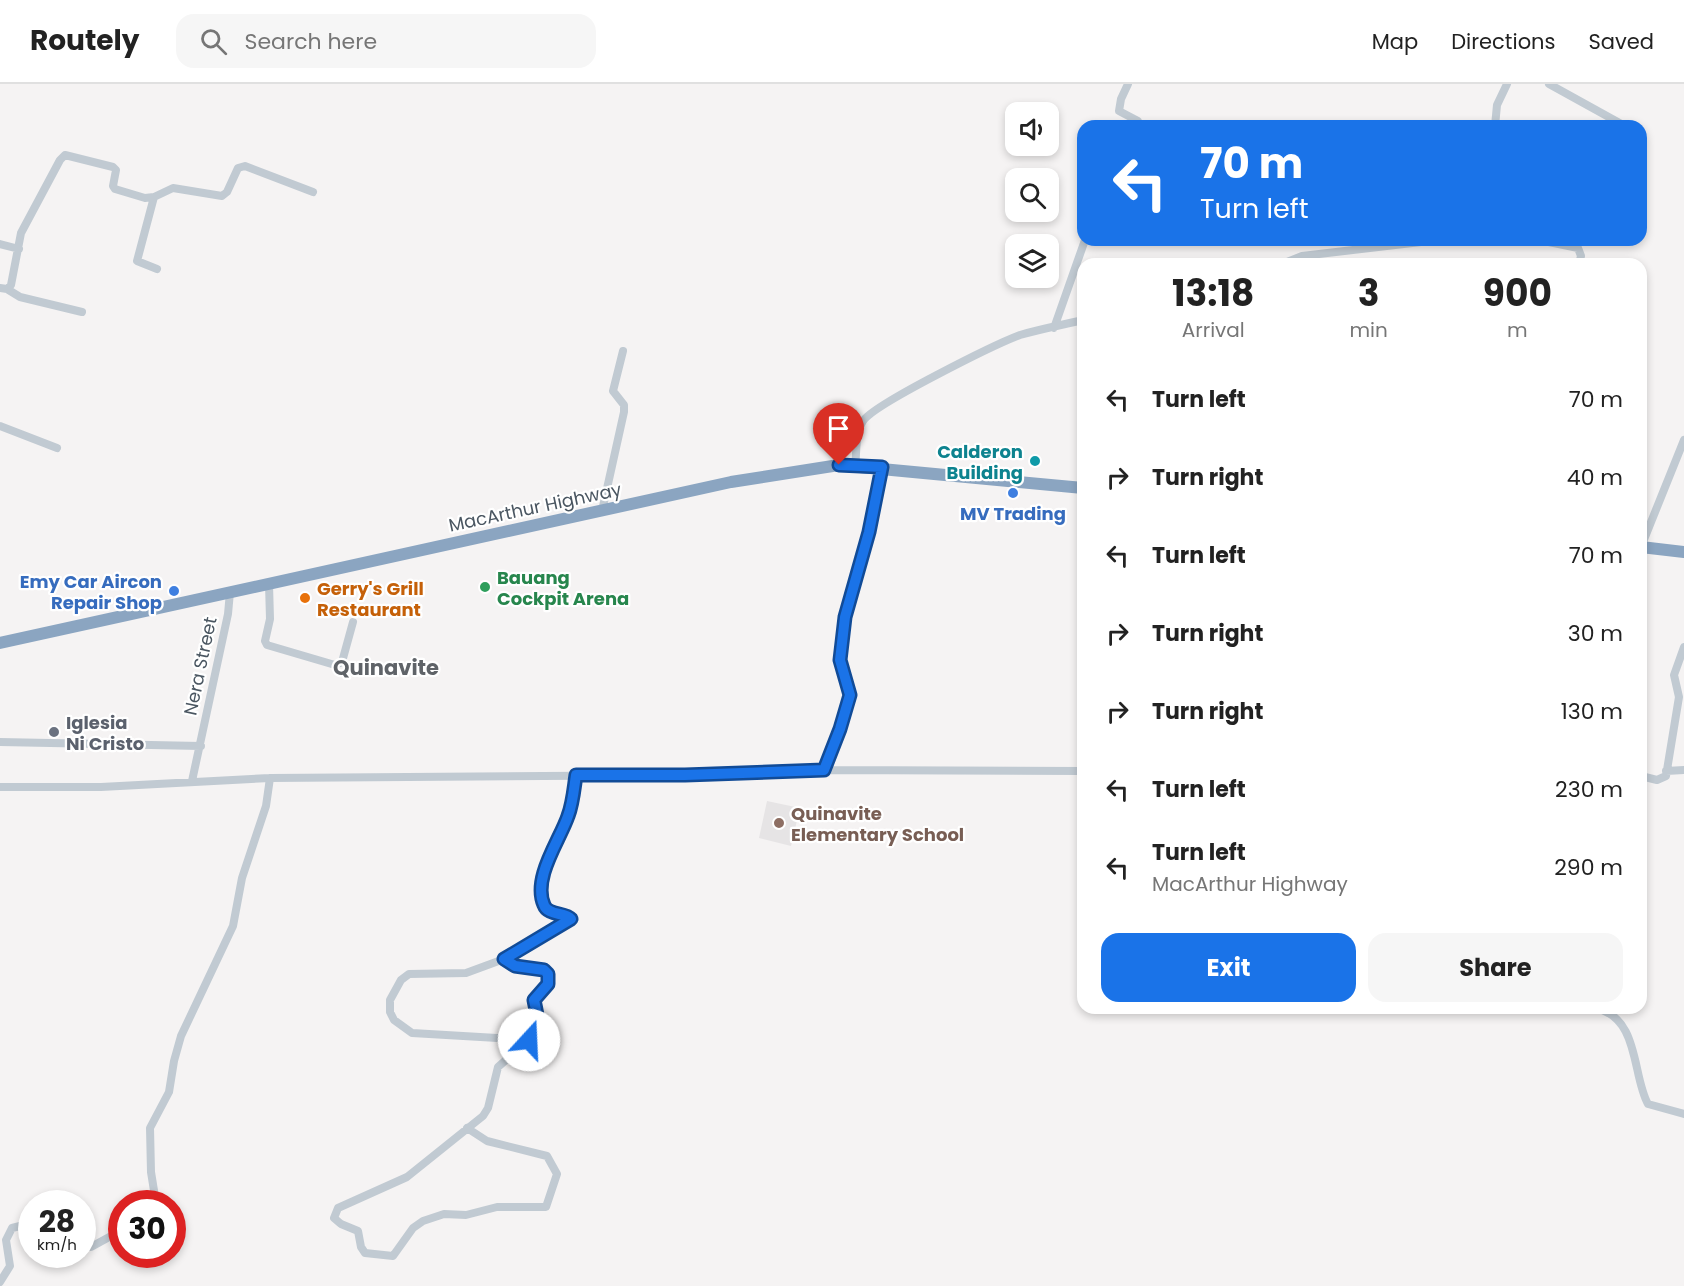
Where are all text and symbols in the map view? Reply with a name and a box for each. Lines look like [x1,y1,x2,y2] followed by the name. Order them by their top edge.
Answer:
[176,14,596,68] search box
[30,21,140,60] text: Routely
[197,25,230,58] icon: search
[245,26,377,57] text: Search here
[1372,27,1418,56] text: Map
[1451,27,1555,56] text: Directions
[1588,27,1654,56] text: Saved
[1005,102,1059,288] map controls
[1005,102,1059,156] button: sound
[1200,134,1303,193] text: 70 m
[1101,144,1179,222] icon: left
[1005,168,1059,222] button: search
[1200,190,1309,227] text: Turn left
[1005,234,1059,288] button: layers
[1172,268,1254,319] text: 13:18
[1358,268,1380,319] text: 3
[1483,268,1552,319] text: 900
[1182,316,1245,344] text: Arrival
[1349,316,1388,344] text: min
[1507,316,1528,344] text: m
[1101,383,1134,416] icon: left
[1152,384,1246,415] text: Turn left
[1569,384,1623,415] text: 70 m
[813,403,864,465] pin
[822,412,855,445] icon: arrive
[937,439,1023,485] place label: Calderon Building
[1028,454,1042,468] marker: Calderon Building
[1101,461,1134,494] icon: right
[1152,462,1263,493] text: Turn right
[1567,462,1623,493] text: 40 m
[446,476,624,538] street label: MacArthur Highway
[1006,486,1020,500] marker: MV Trading
[960,501,1066,526] place label: MV Trading
[1101,539,1134,572] icon: left
[1152,540,1246,571] text: Turn left
[1569,540,1623,571] text: 70 m
[497,565,629,611] place label: Bauang Cockpit Arena
[20,569,162,615] place label: Emy Car Aircon Repair Shop
[317,576,424,622] place label: Gerry's Grill Restaurant
[478,580,492,594] marker: Bauang Cockpit Arena
[167,584,181,598] marker: Emy Car Aircon Repair Shop
[298,591,312,605] marker: Gerry's Grill Restaurant
[177,614,223,718] street label: Nera Street
[1101,617,1134,650] icon: right
[1152,618,1263,649] text: Turn right
[1568,618,1623,649] text: 30 m
[333,653,439,682] district label: Quinavite
[1101,695,1134,728] icon: right
[1152,696,1263,727] text: Turn right
[1561,696,1623,727] text: 130 m
[66,710,144,756] place label: Iglesia Ni Cristo
[47,725,61,739] marker: Iglesia Ni Cristo
[1101,773,1134,806] icon: left
[1152,774,1246,805] text: Turn left
[1555,774,1623,805] text: 230 m
[791,801,964,847] place label: Quinavite Elementary School
[772,816,786,830] marker: Quinavite Elementary School
[1152,837,1246,868] text: Turn left
[1101,851,1134,884] icon: left
[1554,852,1623,883] text: 290 m
[1152,870,1348,898] text: MacArthur Highway
[1101,933,1356,1002] button: Exit
[1368,933,1623,1002] button: Share
[497,1008,561,1072] position arrow
[108,1190,186,1268] speed limit sign: 30
[39,1200,75,1243] text: 28
[37,1234,77,1255] text: km/h

